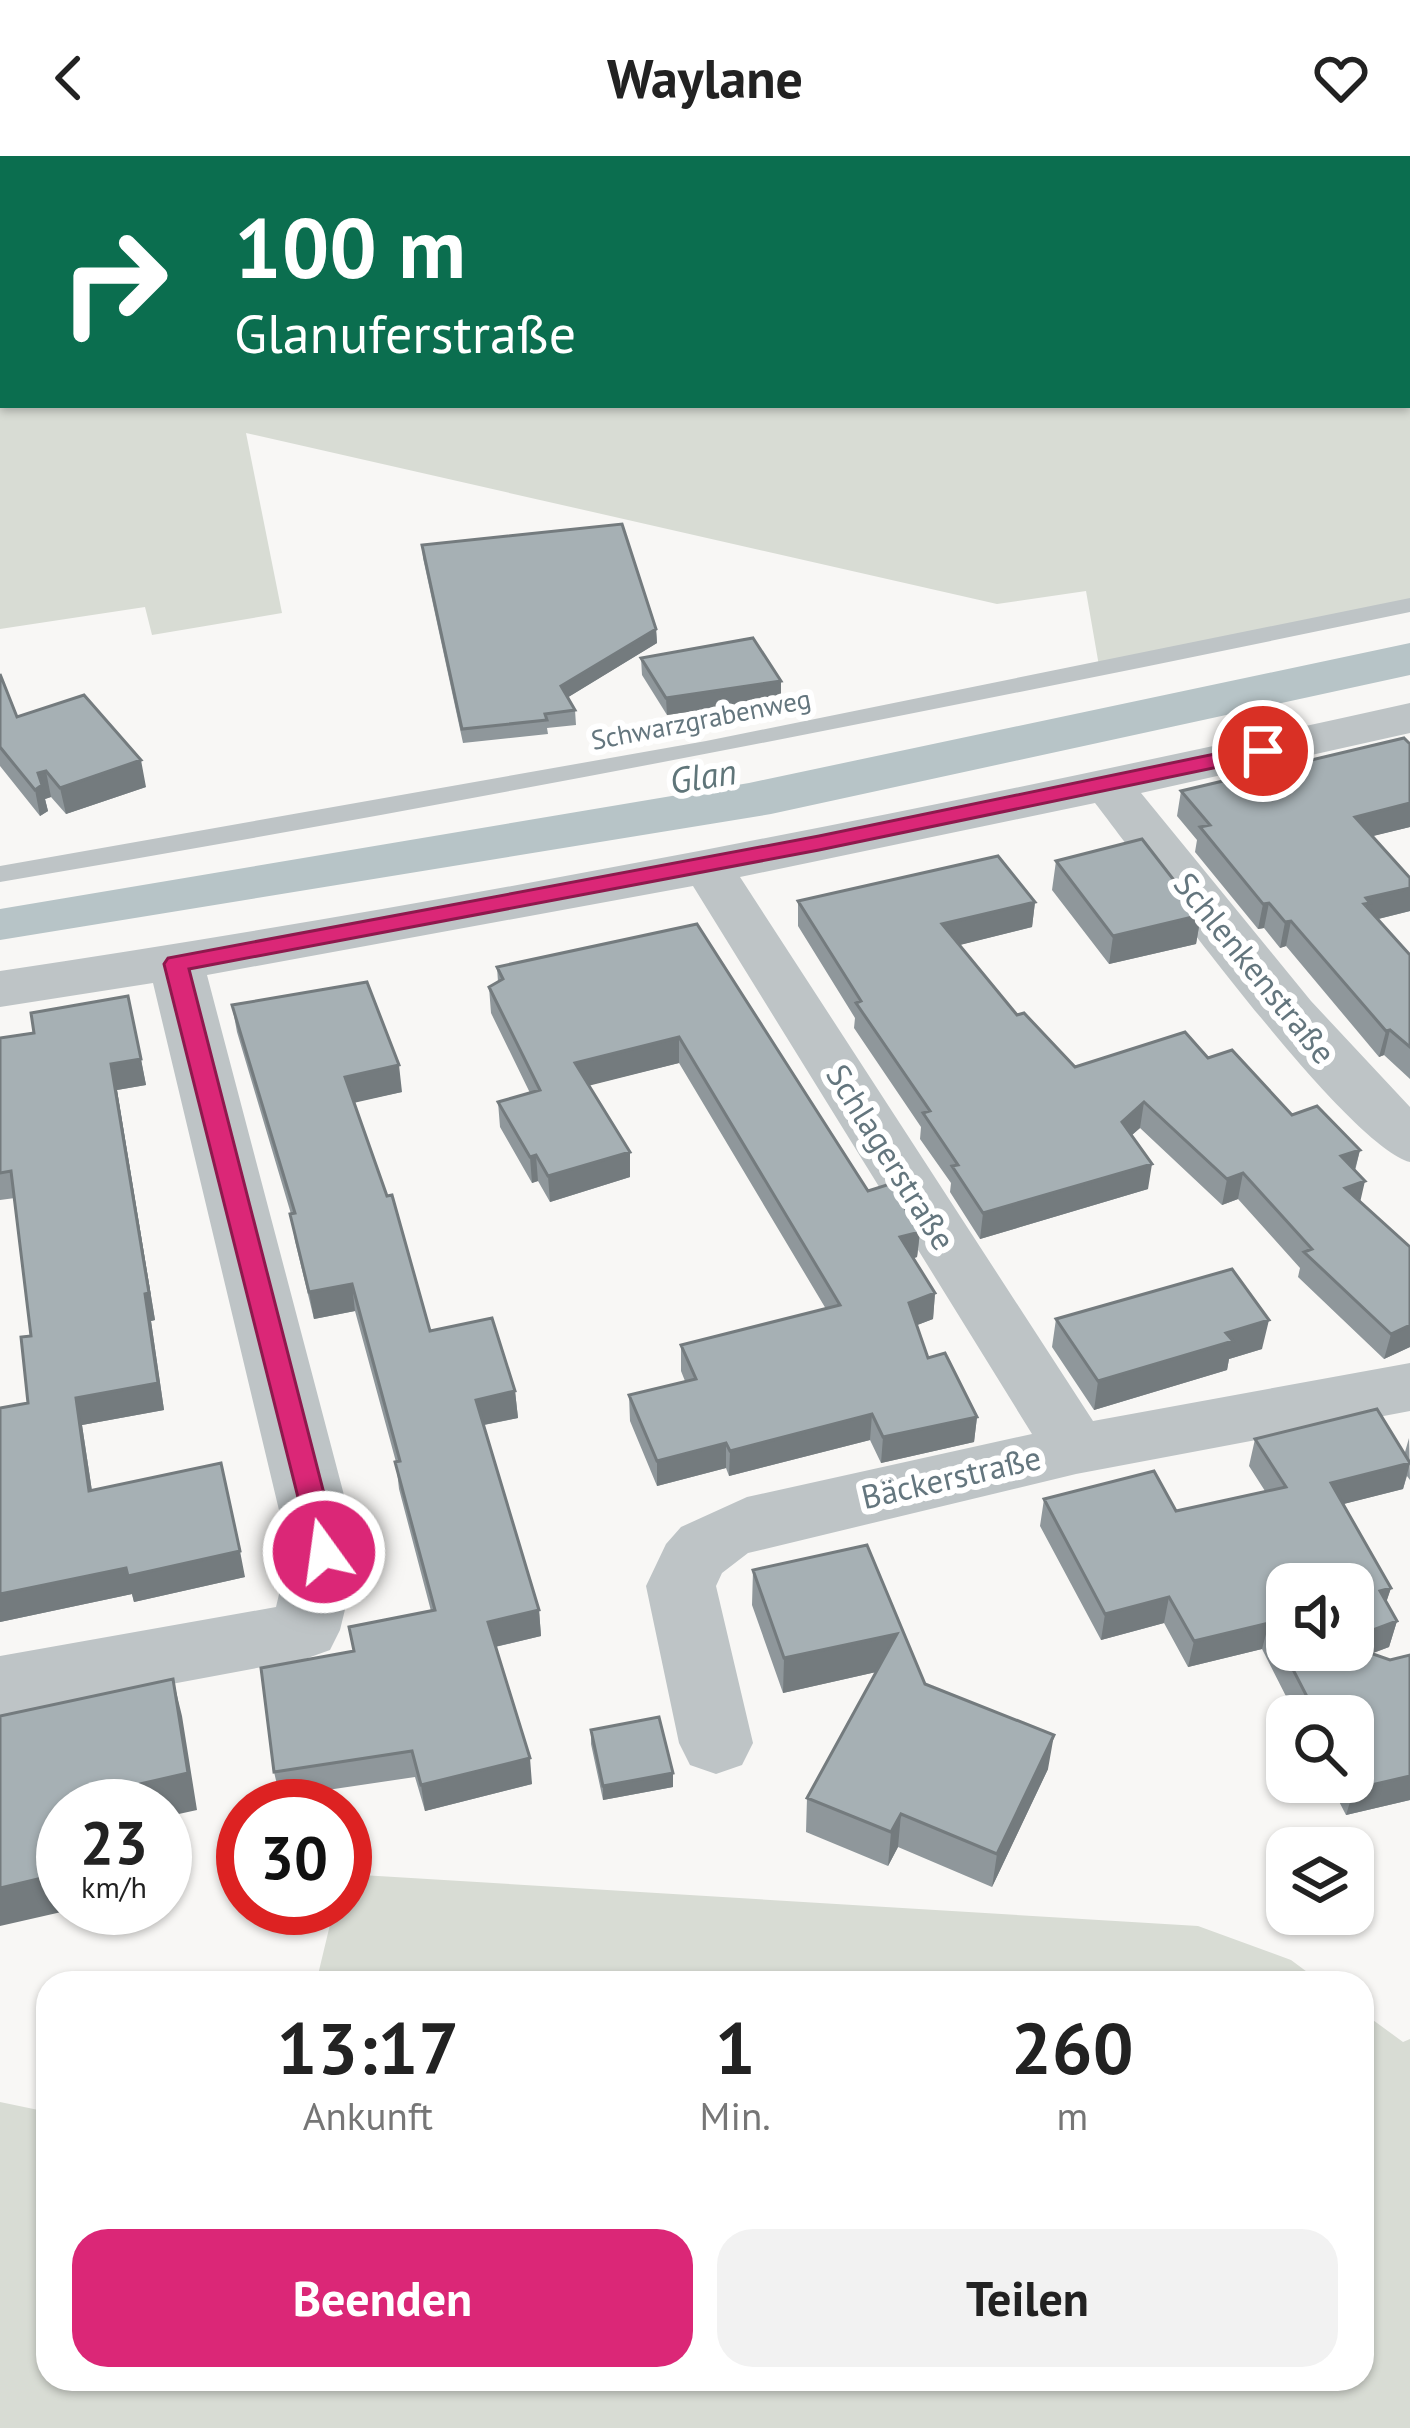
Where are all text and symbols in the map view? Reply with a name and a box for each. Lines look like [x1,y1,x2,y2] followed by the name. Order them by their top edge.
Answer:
[607,43,803,113] text: Waylane
[36,45,102,111] icon: back
[1308,45,1374,111] icon: heart
[234,192,466,301] text: 100 m
[36,204,192,360] icon: right
[234,298,576,368] text: Glanuferstraße
[588,681,813,757] street label: Schwarzgrabenweg
[1212,700,1314,802] pin
[1230,718,1296,784] icon: arrive
[666,747,740,804] water label: Glan
[1165,863,1346,1072] street label: Schlenkenstraße
[817,1056,966,1258] street label: Schlagerstraße
[857,1435,1045,1518] street label: Bäckerstraße
[261,1489,387,1615] position arrow
[1266,1563,1374,1935] map controls
[1266,1563,1374,1671] button: sound
[1266,1695,1374,1803] button: search
[216,1779,372,1935] speed limit sign: 30
[80,1803,148,1881] text: 23
[1266,1827,1374,1935] button: layers
[81,1867,147,1906] text: km/h
[276,2001,459,2094] text: 13:17
[715,2001,755,2094] text: 1
[1011,2001,1134,2094] text: 260
[303,2090,433,2141] text: Ankunft
[700,2090,771,2141] text: Min.
[1056,2090,1088,2141] text: m
[72,2229,693,2367] button: Beenden
[717,2229,1338,2367] button: Teilen

